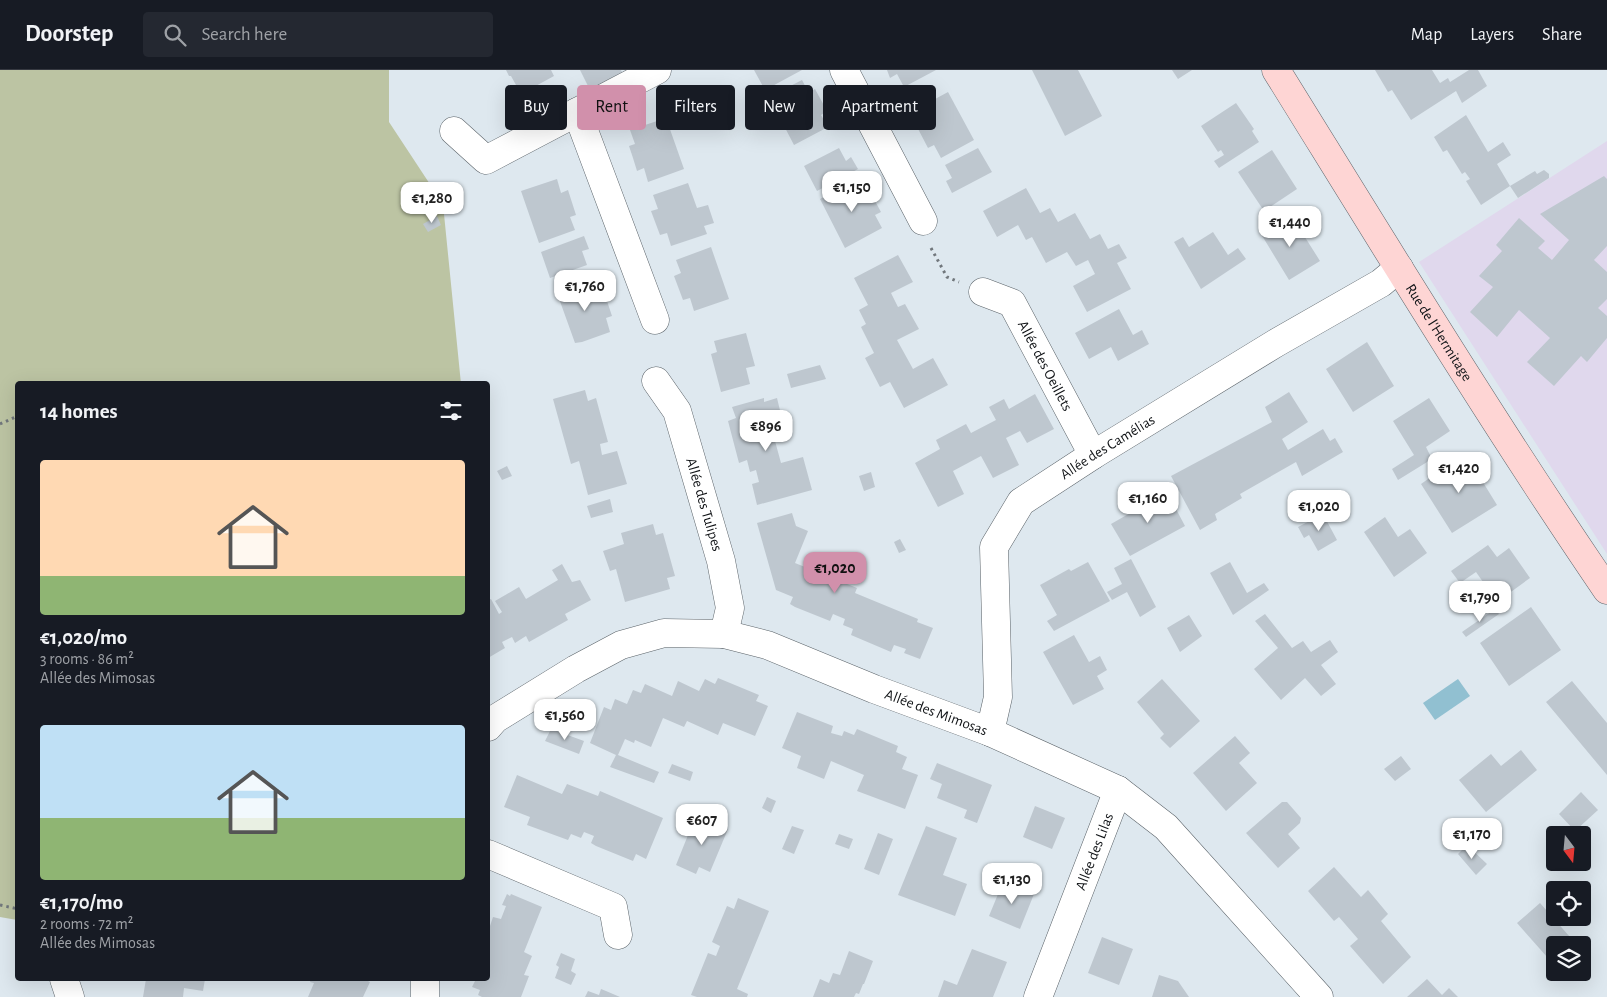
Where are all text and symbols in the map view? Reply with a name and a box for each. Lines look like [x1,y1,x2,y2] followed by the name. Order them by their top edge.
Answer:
[143,12,493,57] search box
[161,21,189,49] icon: search
[25,22,113,46] text: Doorstep
[201,25,287,44] text: Search here
[1411,26,1442,44] text: Map
[1470,26,1514,44] text: Layers
[1542,26,1582,44] text: Share
[505,85,567,130] chip: Buy
[577,85,646,130] chip: Rent
[656,85,735,130] chip: Filters
[745,85,813,130] chip: New
[823,85,936,130] chip: Apartment
[811,170,893,213] pin: €1,150
[833,179,871,195] text: €1,150
[391,182,473,224] pin: €1,280
[412,190,452,206] text: €1,280
[1249,206,1331,248] pin: €1,440
[1269,214,1311,230] text: €1,440
[544,270,626,312] pin: €1,760
[565,278,605,294] text: €1,760
[1403,281,1475,384] street label: Rue de l'Hermitage
[1015,318,1076,413] street label: Allée des Oeillets
[437,397,465,425] icon: filters
[40,401,118,422] text: 14 homes
[736,410,796,452] pin: €896
[1057,412,1157,482] street label: Allée des Camélias
[751,418,781,434] text: €896
[1418,452,1500,494] pin: €1,420
[684,456,725,553] street label: Allée des Tulipes
[1439,460,1479,476] text: €1,420
[1107,482,1189,524] pin: €1,160
[1129,490,1167,506] text: €1,160
[1278,490,1360,532] pin: €1,020
[208,492,298,582] icon: home
[1298,498,1340,514] text: €1,020
[794,552,876,594] pin: €1,020
[814,560,856,576] text: €1,020
[1439,580,1521,623] pin: €1,790
[1460,589,1500,605] text: €1,790
[40,627,127,648] text: €1,020/mo
[40,651,134,667] text: 3 rooms · 86 m²
[40,670,155,686] text: Allée des Mimosas
[883,686,990,738] street label: Allée des Mimosas
[524,698,606,741] pin: €1,560
[545,707,585,723] text: €1,560
[208,757,298,847] icon: home
[672,804,732,846] pin: €607
[1073,811,1116,892] street label: Allée des Lilas
[687,812,717,828] text: €607
[1431,818,1513,860] pin: €1,170
[1453,826,1491,842] text: €1,170
[1546,826,1591,871] north arrow
[1546,826,1591,981] map controls
[971,862,1053,905] pin: €1,130
[993,871,1031,887] text: €1,130
[1546,881,1591,926] button: locate
[40,892,123,913] text: €1,170/mo
[40,916,133,932] text: 2 rooms · 72 m²
[40,935,155,951] text: Allée des Mimosas
[1546,936,1591,981] button: layers

